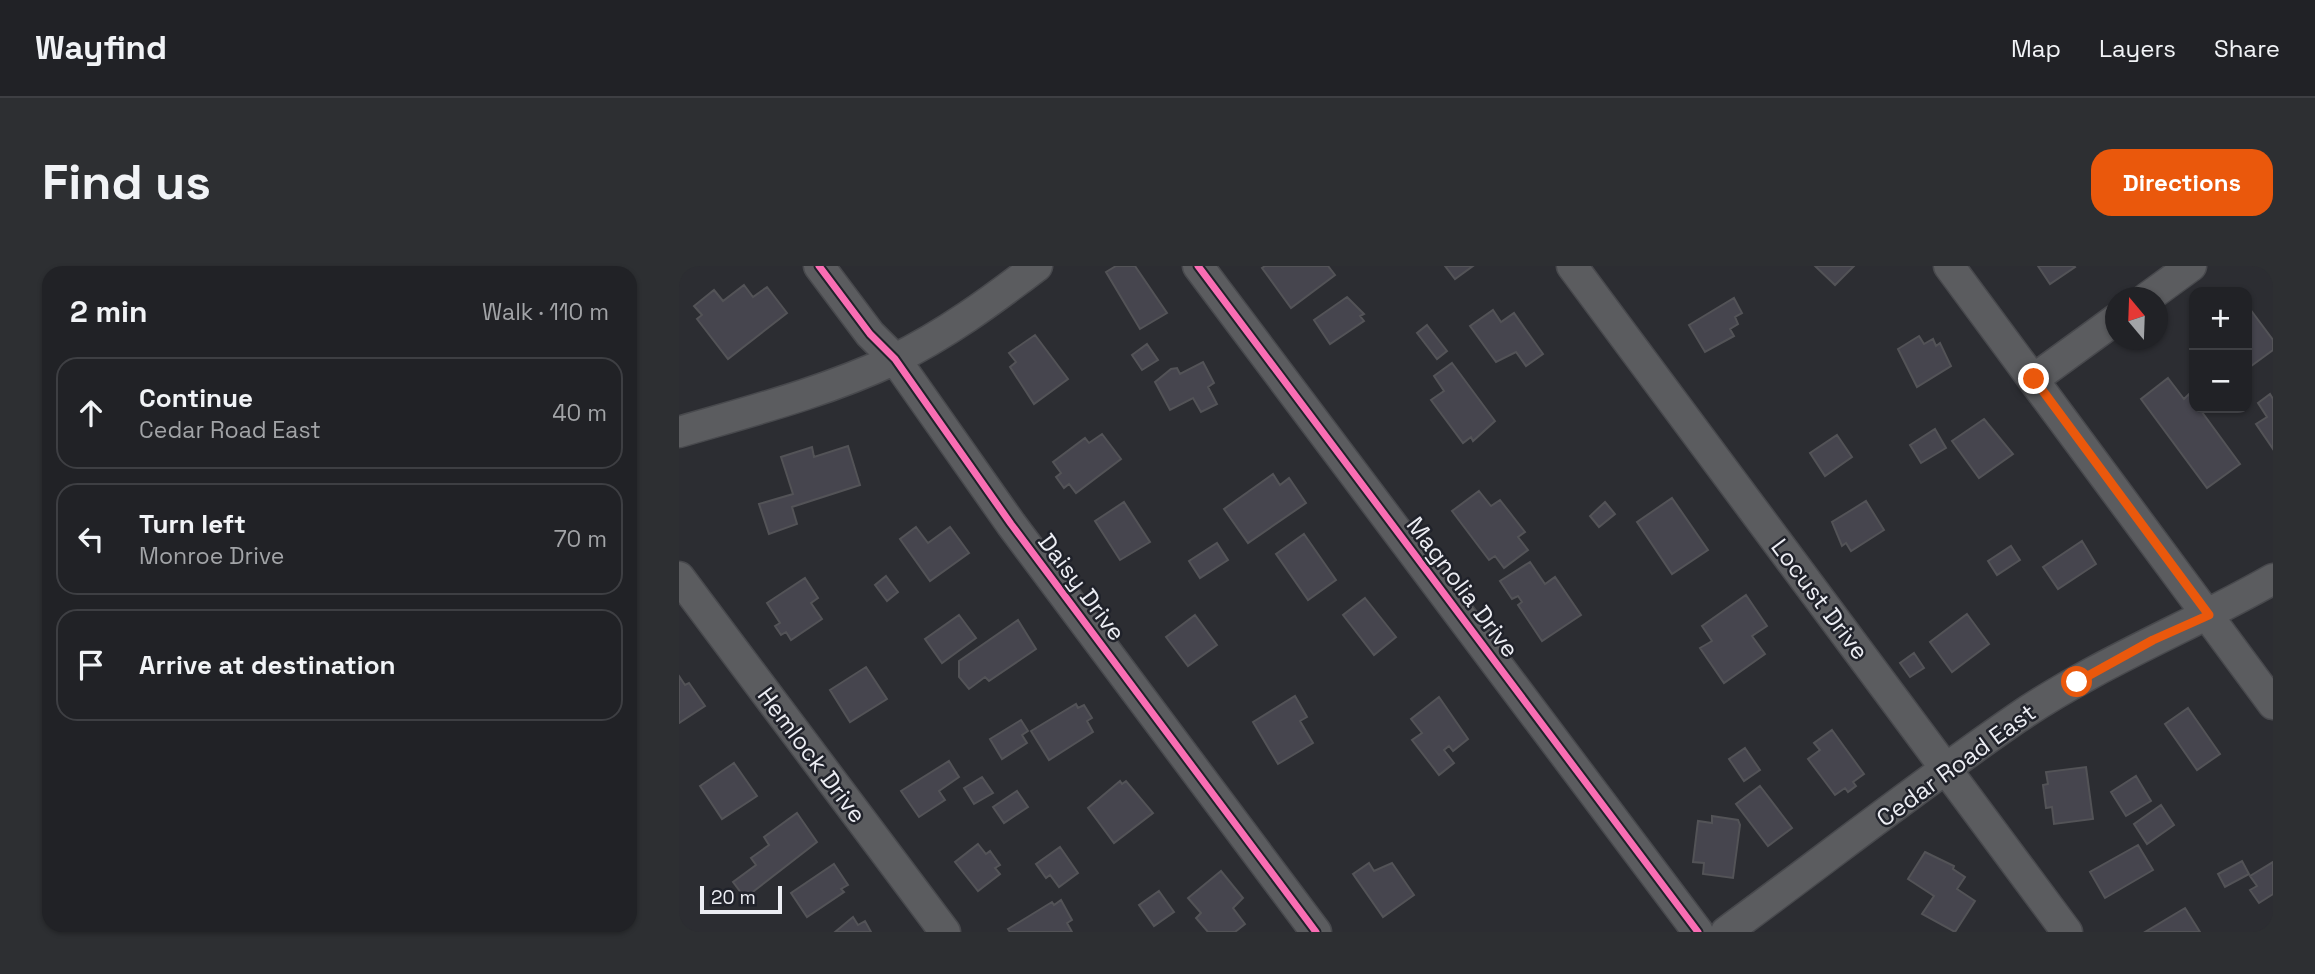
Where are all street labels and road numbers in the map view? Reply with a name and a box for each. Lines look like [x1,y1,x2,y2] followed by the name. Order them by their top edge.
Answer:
[1400,510,1526,664] street label: Magnolia Drive
[1032,527,1132,647] street label: Daisy Drive
[1764,532,1876,666] street label: Locust Drive
[751,681,873,829] street label: Hemlock Drive
[1870,697,2042,833] street label: Cedar Road East

